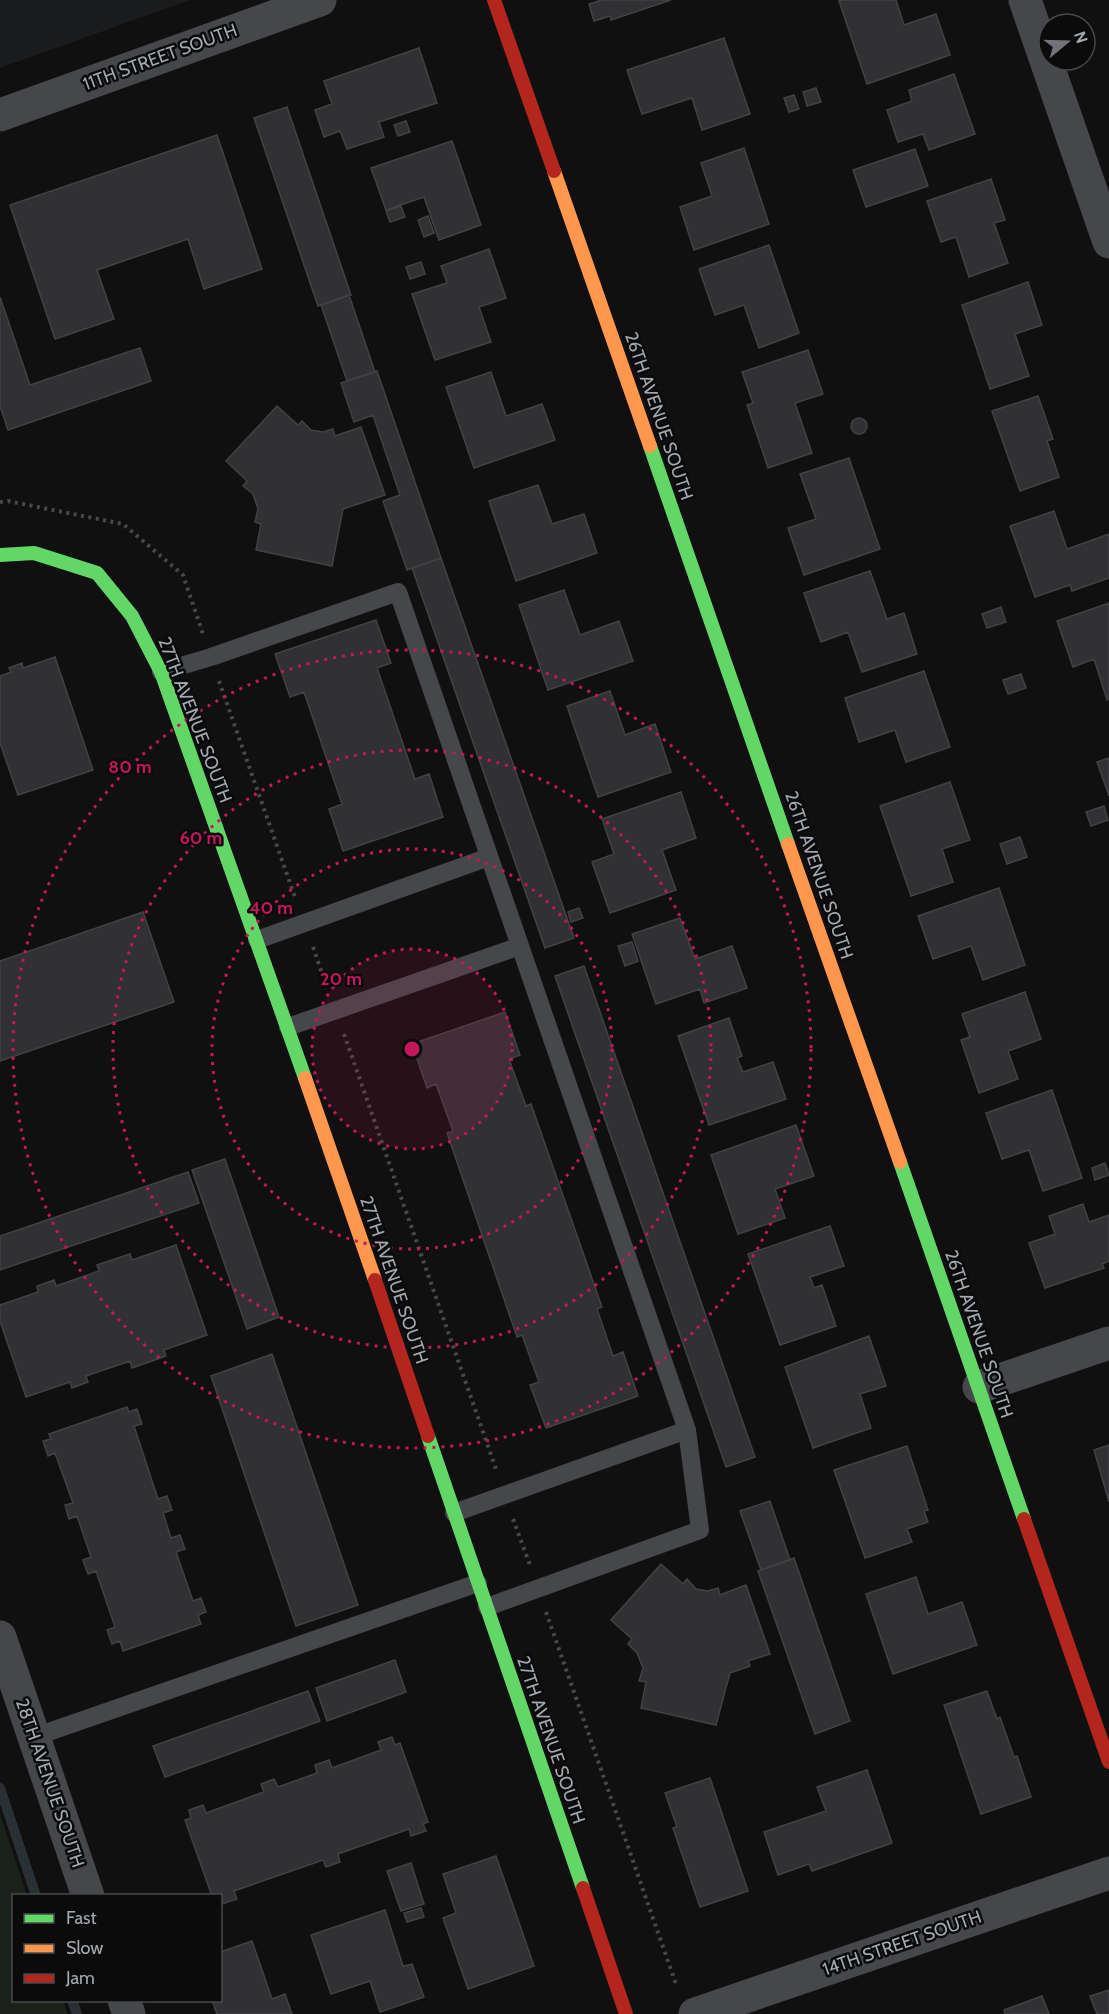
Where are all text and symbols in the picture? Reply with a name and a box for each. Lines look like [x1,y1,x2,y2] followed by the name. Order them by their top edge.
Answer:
[1037,12,1097,72] north arrow
[80,19,240,95] street label: 11TH STREET SOUTH
[1070,29,1092,46] text: N
[620,329,698,503] street label: 26TH AVENUE SOUTH
[153,634,237,806] street label: 27TH AVENUE SOUTH
[108,756,152,778] text: 80 m
[780,788,858,962] street label: 26TH AVENUE SOUTH
[180,827,222,849] text: 60 m
[249,897,293,919] text: 40 m
[320,968,362,990] text: 20 m
[402,1039,422,1059] centre of rings
[355,1193,433,1367] street label: 27TH AVENUE SOUTH
[940,1247,1018,1421] street label: 26TH AVENUE SOUTH
[512,1653,590,1827] street label: 27TH AVENUE SOUTH
[11,1696,89,1870] street label: 28TH AVENUE SOUTH
[12,1894,222,2002] legend
[820,1905,984,1981] street label: 14TH STREET SOUTH
[66,1907,97,1929] text: Fast
[66,1937,103,1959] text: Slow
[65,1967,95,1989] text: Jam

